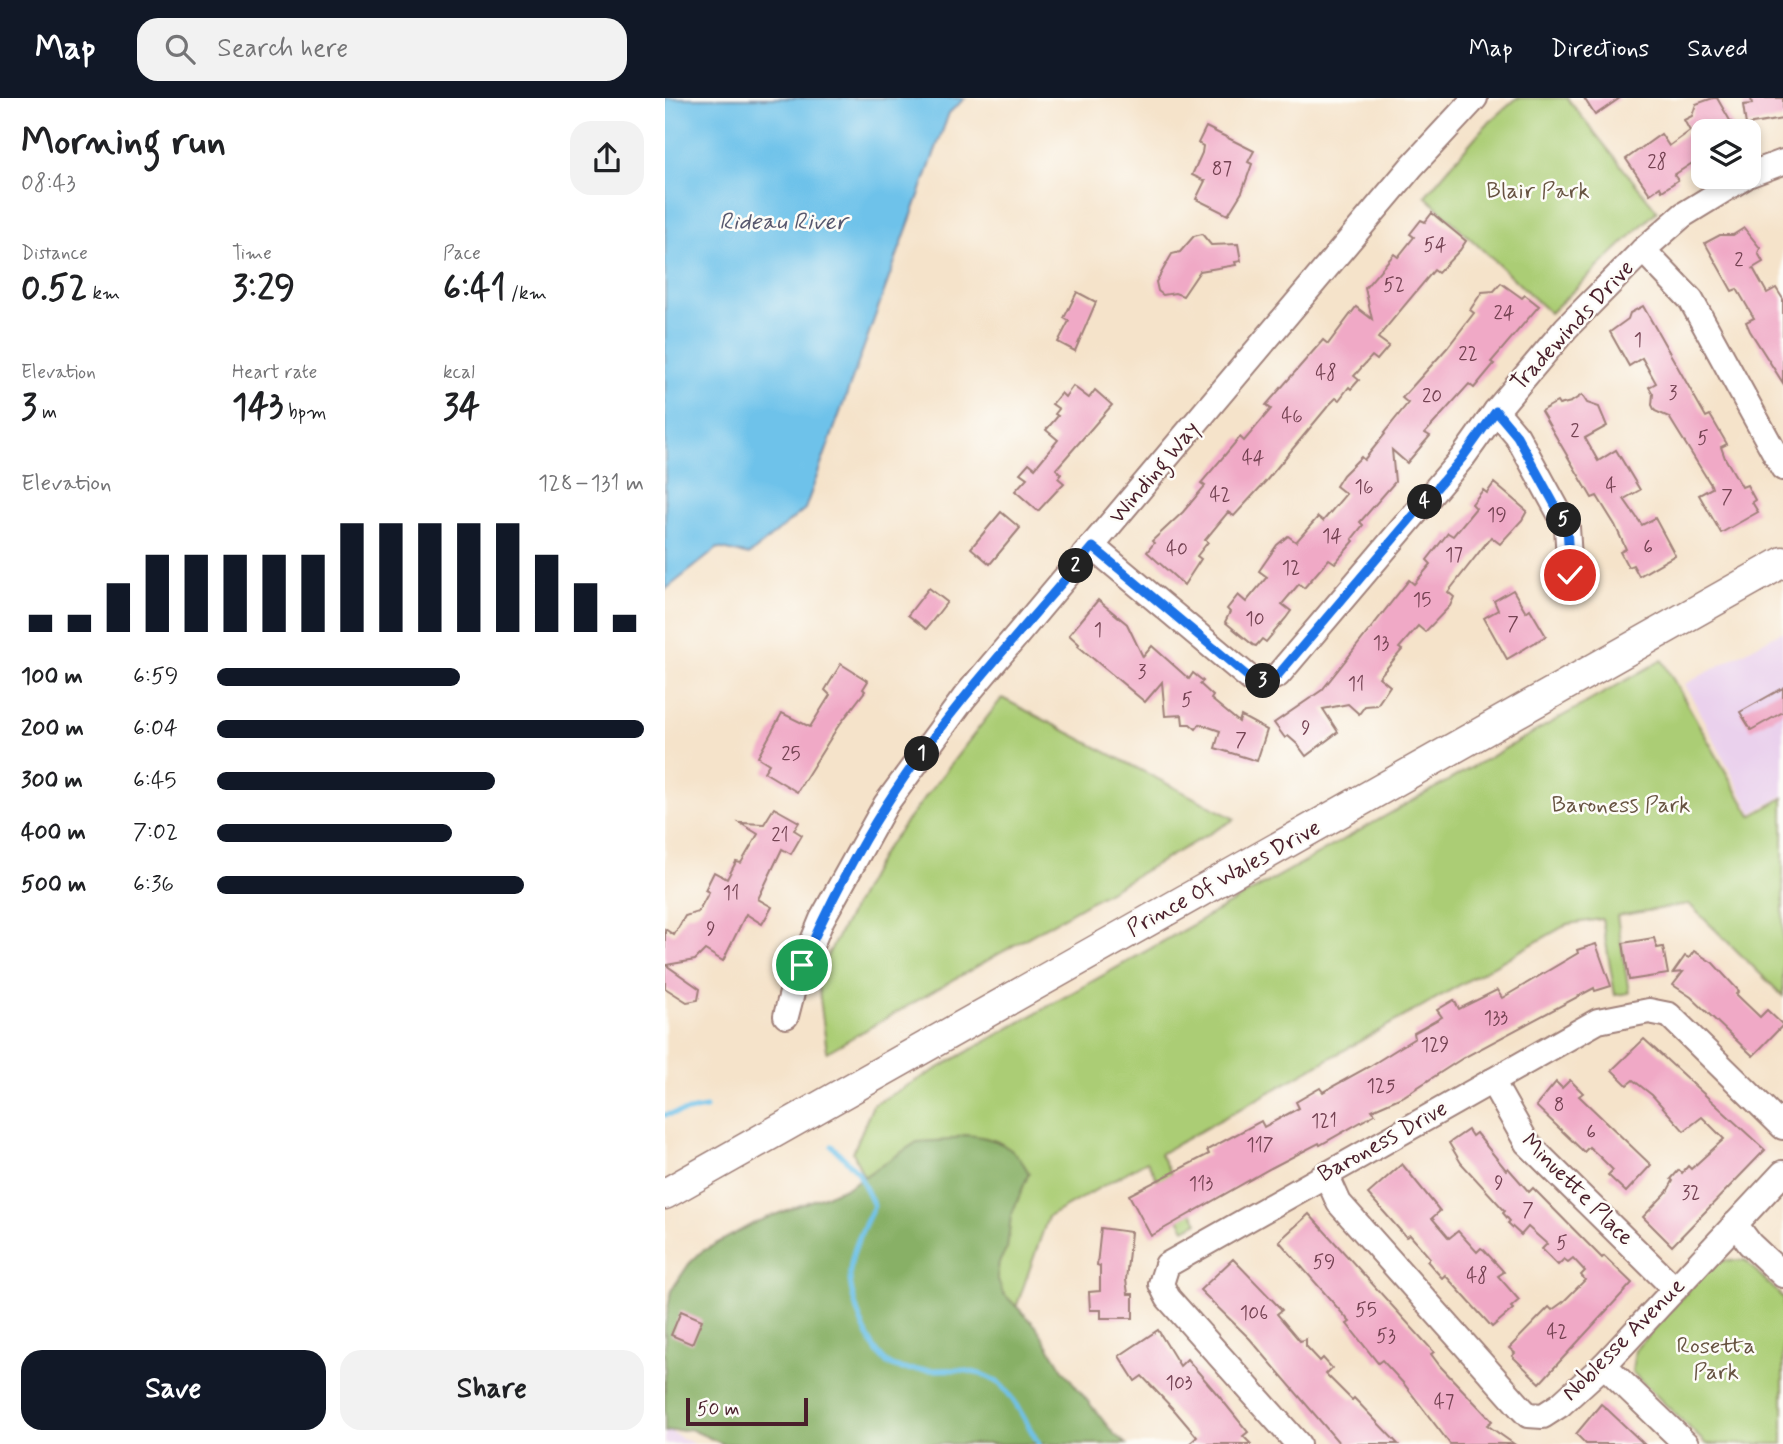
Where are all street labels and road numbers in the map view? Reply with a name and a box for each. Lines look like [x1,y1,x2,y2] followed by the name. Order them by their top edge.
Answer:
[1505,254,1641,398] street label: Tradewinds Drive
[1103,415,1209,532] street label: Winding Way
[1122,813,1326,945] street label: Prince Of Wales Drive
[1313,1094,1453,1190] street label: Baroness Drive
[1514,1127,1640,1253] street label: Minuette Place
[1556,1272,1692,1408] street label: Noblesse Avenue

